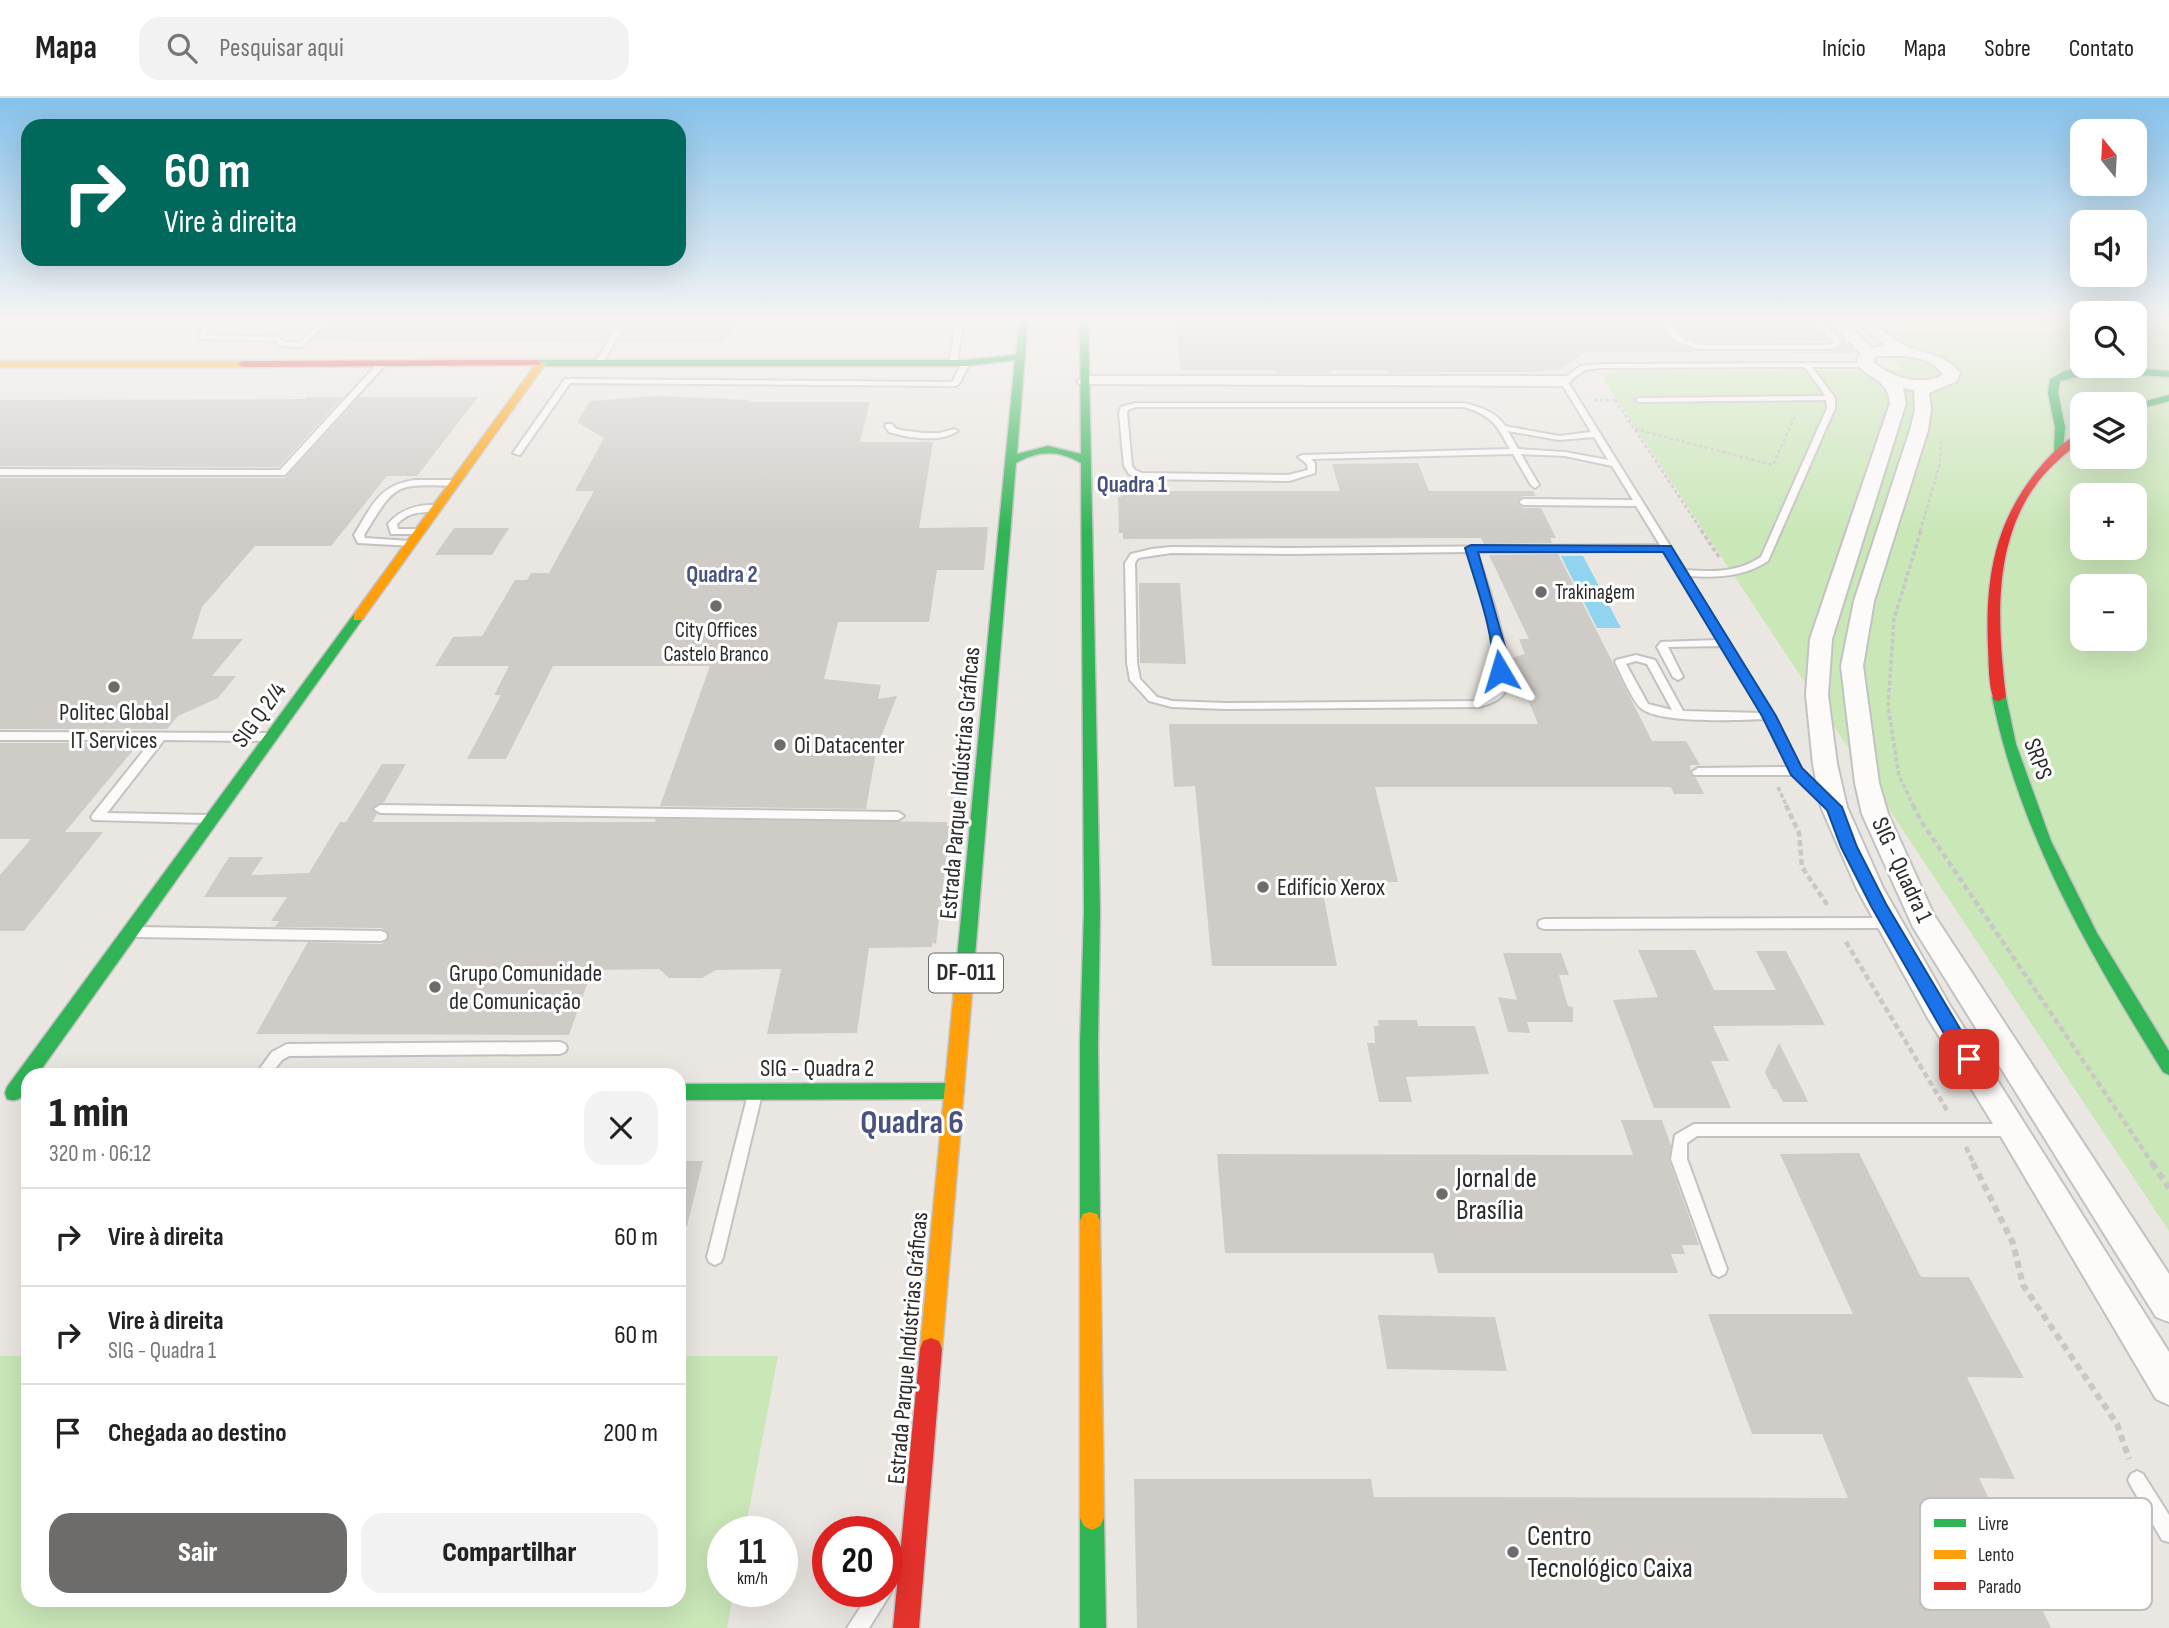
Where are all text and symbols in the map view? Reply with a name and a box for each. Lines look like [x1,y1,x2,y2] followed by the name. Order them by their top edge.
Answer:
[139,17,629,80] search box
[35,28,97,68] text: Mapa
[163,29,201,67] icon: search
[219,33,344,64] text: Pesquisar aqui
[1822,34,1866,63] text: Início
[1904,34,1946,63] text: Mapa
[1984,34,2031,63] text: Sobre
[2069,34,2134,63] text: Contato
[2070,119,2147,196] north arrow
[2070,119,2147,651] map controls
[164,143,251,202] text: 60 m
[49,147,140,238] icon: right
[164,203,297,242] text: Vire à direita
[2070,210,2147,287] button: sound
[2070,301,2147,378] button: search
[2070,392,2147,469] button: layers
[1097,471,1167,499] district label: Quadra 1
[2070,483,2147,560] button: +
[686,561,758,589] district label: Quadra 2
[2070,574,2147,651] button: −
[1555,580,1635,605] place label: Trakinagem
[1533,584,1549,600] marker: Trakinagem
[708,598,724,614] marker: City Offices Castelo Branco
[663,618,769,667] place label: City Offices Castelo Branco
[1463,634,1537,708] position arrow
[934,646,986,920] street label: Estrada Parque Indústrias Gráficas
[226,677,292,753] street label: SIG Q 2/4
[106,679,122,695] marker: Politec Global IT Services
[59,698,169,755] place label: Politec Global IT Services
[794,731,905,760] place label: Oi Datacenter
[2017,734,2059,784] street label: SRPS
[772,737,788,753] marker: Oi Datacenter
[1865,813,1939,928] street label: SIG - Quadra 1
[1277,873,1385,902] place label: Edifício Xerox
[1255,879,1271,895] marker: Edifício Xerox
[929,954,1003,992] road number: DF-011
[449,959,602,1016] place label: Grupo Comunidade de Comunicação
[427,979,443,995] marker: Grupo Comunidade de Comunicação
[1939,1029,1999,1089] pin
[1950,1040,1988,1078] icon: arrive
[760,1054,874,1083] street label: SIG - Quadra 2
[49,1088,129,1139] text: 1 min
[584,1091,658,1165] button: close
[860,1103,964,1143] district label: Quadra 6
[49,1140,151,1168] text: 320 m · 06:12
[1455,1162,1537,1227] place label: Jornal de Brasília
[1434,1186,1450,1202] marker: Jornal de Brasília
[882,1211,934,1485] street label: Estrada Parque Indústrias Gráficas
[49,1218,87,1256] icon: right
[108,1222,224,1253] text: Vire à direita
[614,1222,658,1253] text: 60 m
[108,1306,224,1337] text: Vire à direita
[49,1316,87,1354] icon: right
[614,1320,658,1351] text: 60 m
[108,1337,216,1365] text: SIG - Quadra 1
[49,1414,87,1452] icon: arrive
[108,1418,287,1449] text: Chegada ao destino
[603,1418,658,1449] text: 200 m
[1920,1498,2152,1610] legend
[49,1513,347,1593] button: Sair
[361,1513,658,1593] button: Compartilhar
[1978,1513,2009,1536] text: Livre
[812,1516,903,1607] speed limit sign: 20
[1527,1520,1693,1585] place label: Centro Tecnológico Caixa
[739,1531,766,1574] text: 11
[1505,1544,1521,1560] marker: Centro Tecnológico Caixa
[1978,1544,2014,1567] text: Lento
[737,1568,768,1589] text: km/h
[1978,1576,2021,1599] text: Parado

